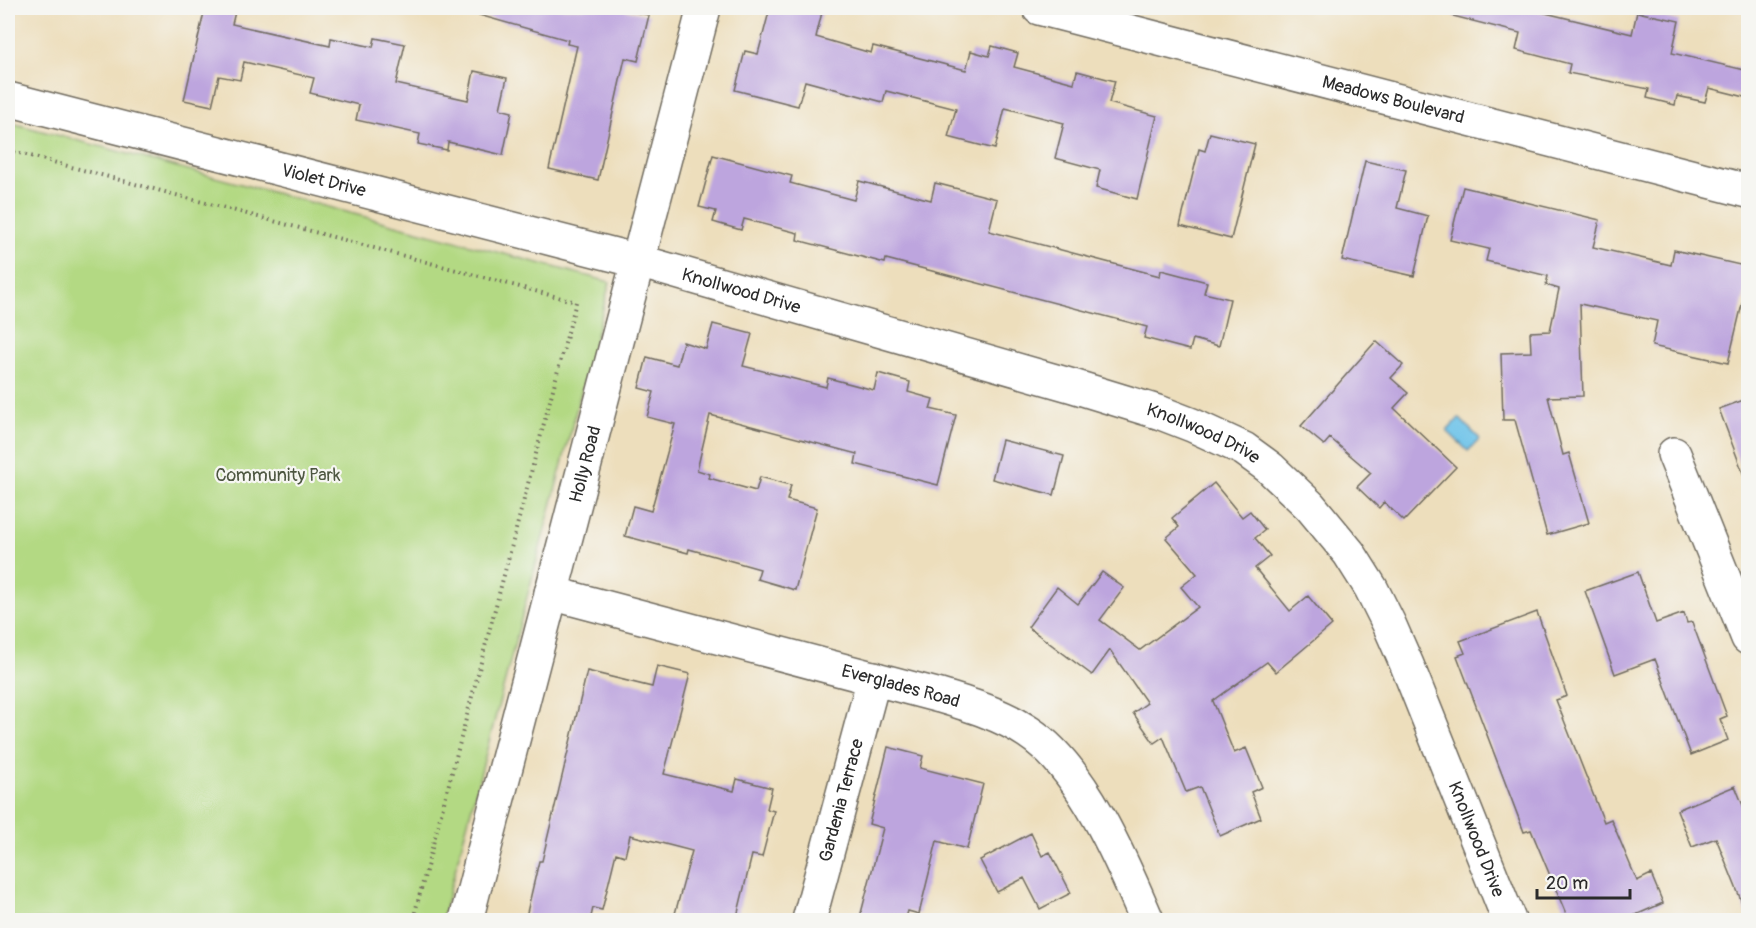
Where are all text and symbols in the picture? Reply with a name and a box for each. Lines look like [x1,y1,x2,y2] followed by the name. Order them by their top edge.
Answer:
[1320,70,1467,129] street label: Meadows Boulevard
[279,158,369,202] street label: Violet Drive
[679,263,803,319] street label: Knollwood Drive
[1144,398,1265,469] street label: Knollwood Drive
[564,423,606,505] street label: Holly Road
[215,464,341,487] park label: Community Park
[839,659,963,713] street label: Everglades Road
[814,736,869,864] street label: Gardenia Terrace
[1443,778,1510,900] street label: Knollwood Drive
[1537,862,1630,900] scale bar
[1546,872,1588,895] text: 20 m

